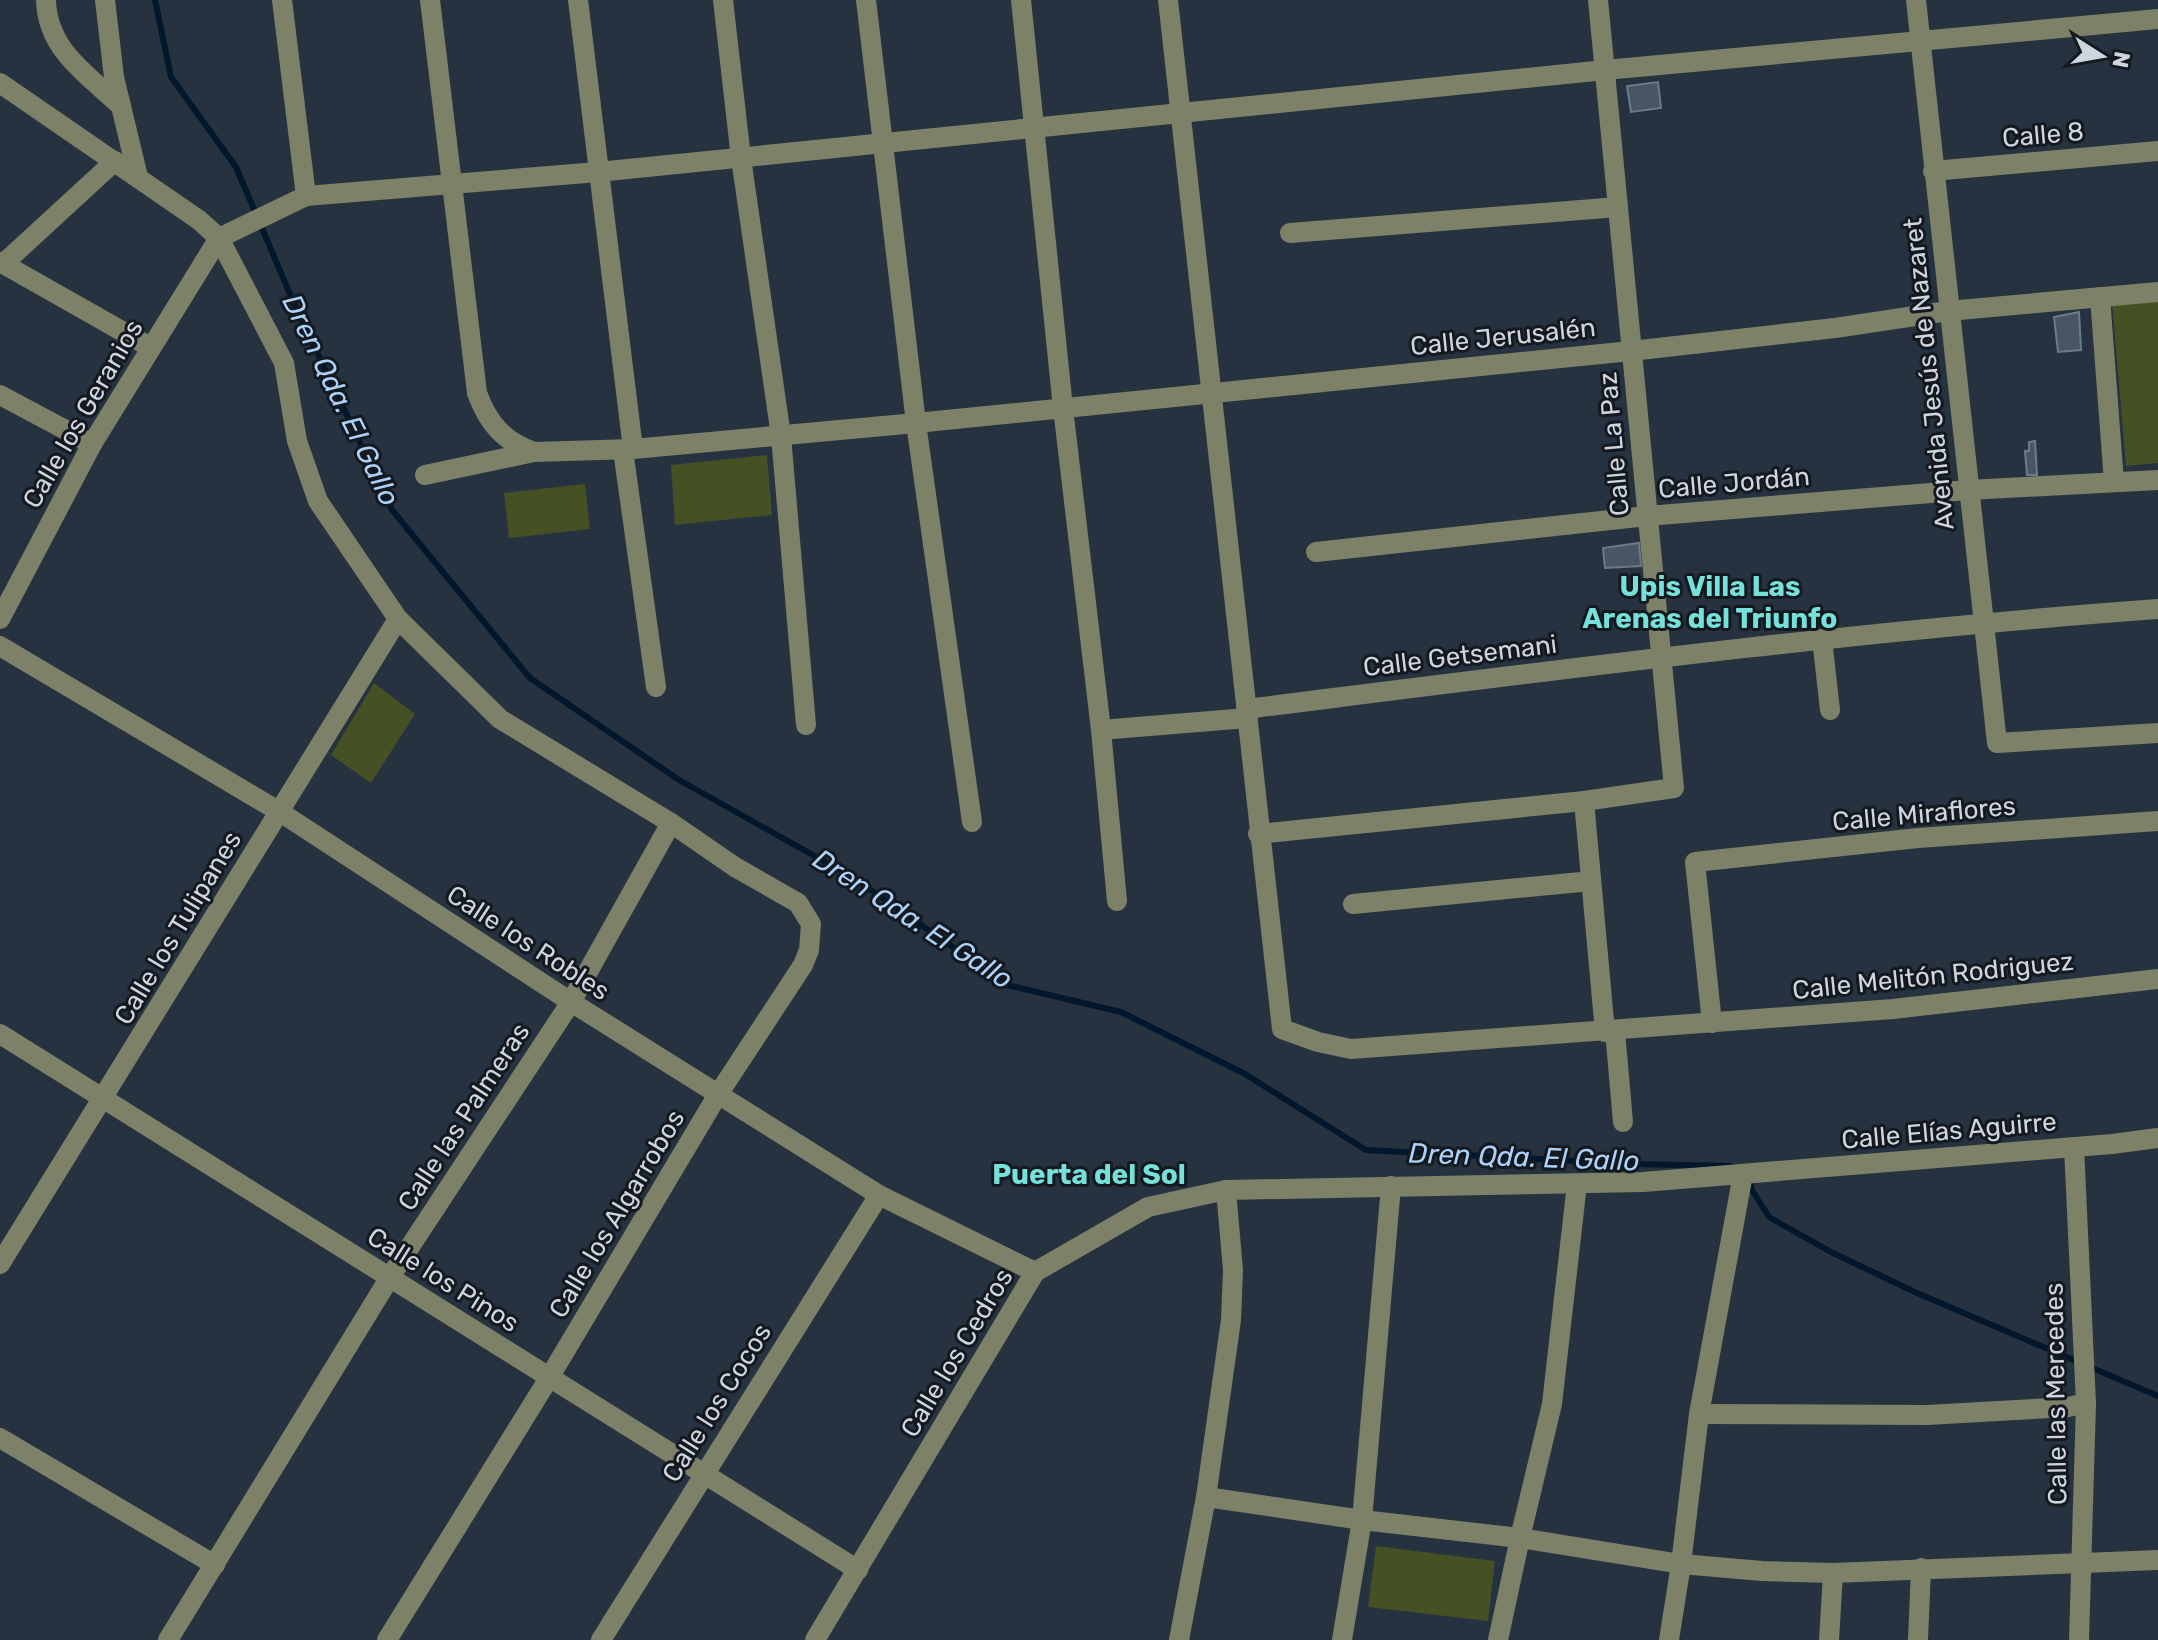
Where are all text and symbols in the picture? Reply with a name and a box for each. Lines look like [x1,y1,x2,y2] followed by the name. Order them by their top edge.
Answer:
[2062,16,2142,96] north arrow
[2106,49,2136,70] text: N
[2001,116,2085,154] street label: Calle 8
[1897,216,1961,532] street label: Avenida Jesús de Nazaret
[275,289,407,511] water label: Dren Qda. El Gallo
[1409,312,1597,362] street label: Calle Jerusalén
[16,314,150,514] street label: Calle los Geranios
[1592,371,1636,517] street label: Calle La Paz
[1657,461,1811,505] street label: Calle Jordán
[1583,570,1837,635] district label: Upis Villa Las Arenas del Triunfo
[1361,629,1559,683] street label: Calle Getsemani
[1831,791,2017,837] street label: Calle Miraflores
[108,826,248,1030] street label: Calle los Tulipanes
[807,842,1019,996] water label: Dren Qda. El Gallo
[441,879,615,1007] street label: Calle los Robles
[1791,946,2075,1006] street label: Calle Melitón Rodriguez
[392,1017,536,1217] street label: Calle las Palmeras
[543,1104,691,1324] street label: Calle los Algarrobos
[1840,1106,2058,1156] street label: Calle Elías Aguirre
[1408,1136,1640,1178] water label: Dren Qda. El Gallo
[992,1158,1186,1191] district label: Puerta del Sol
[361,1221,525,1339] street label: Calle los Pinos
[894,1263,1020,1443] street label: Calle los Cedros
[2039,1282,2073,1506] street label: Calle las Mercedes
[656,1318,778,1488] street label: Calle los Cocos

